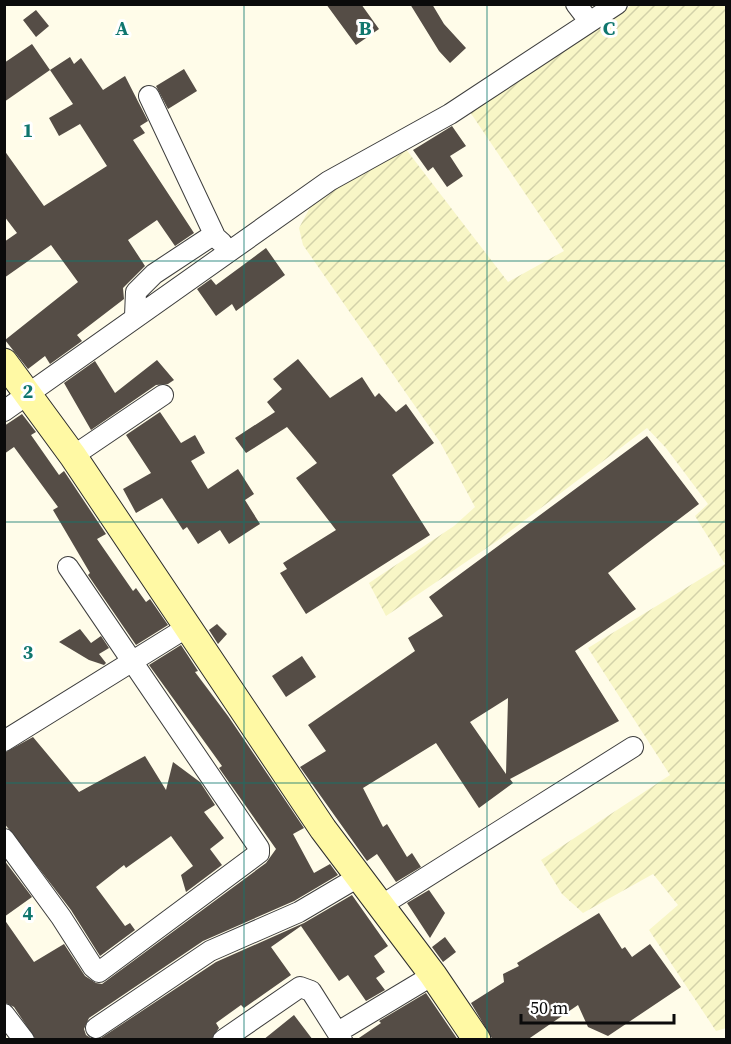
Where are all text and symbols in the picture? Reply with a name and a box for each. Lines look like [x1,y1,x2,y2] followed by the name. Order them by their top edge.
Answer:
[115,14,129,42] text: A
[358,14,372,42] text: B
[603,14,615,42] text: C
[23,116,33,144] text: 1
[23,377,34,405] text: 2
[23,638,34,666] text: 3
[23,899,34,927] text: 4
[521,987,674,1025] scale bar
[530,995,568,1020] text: 50 m

